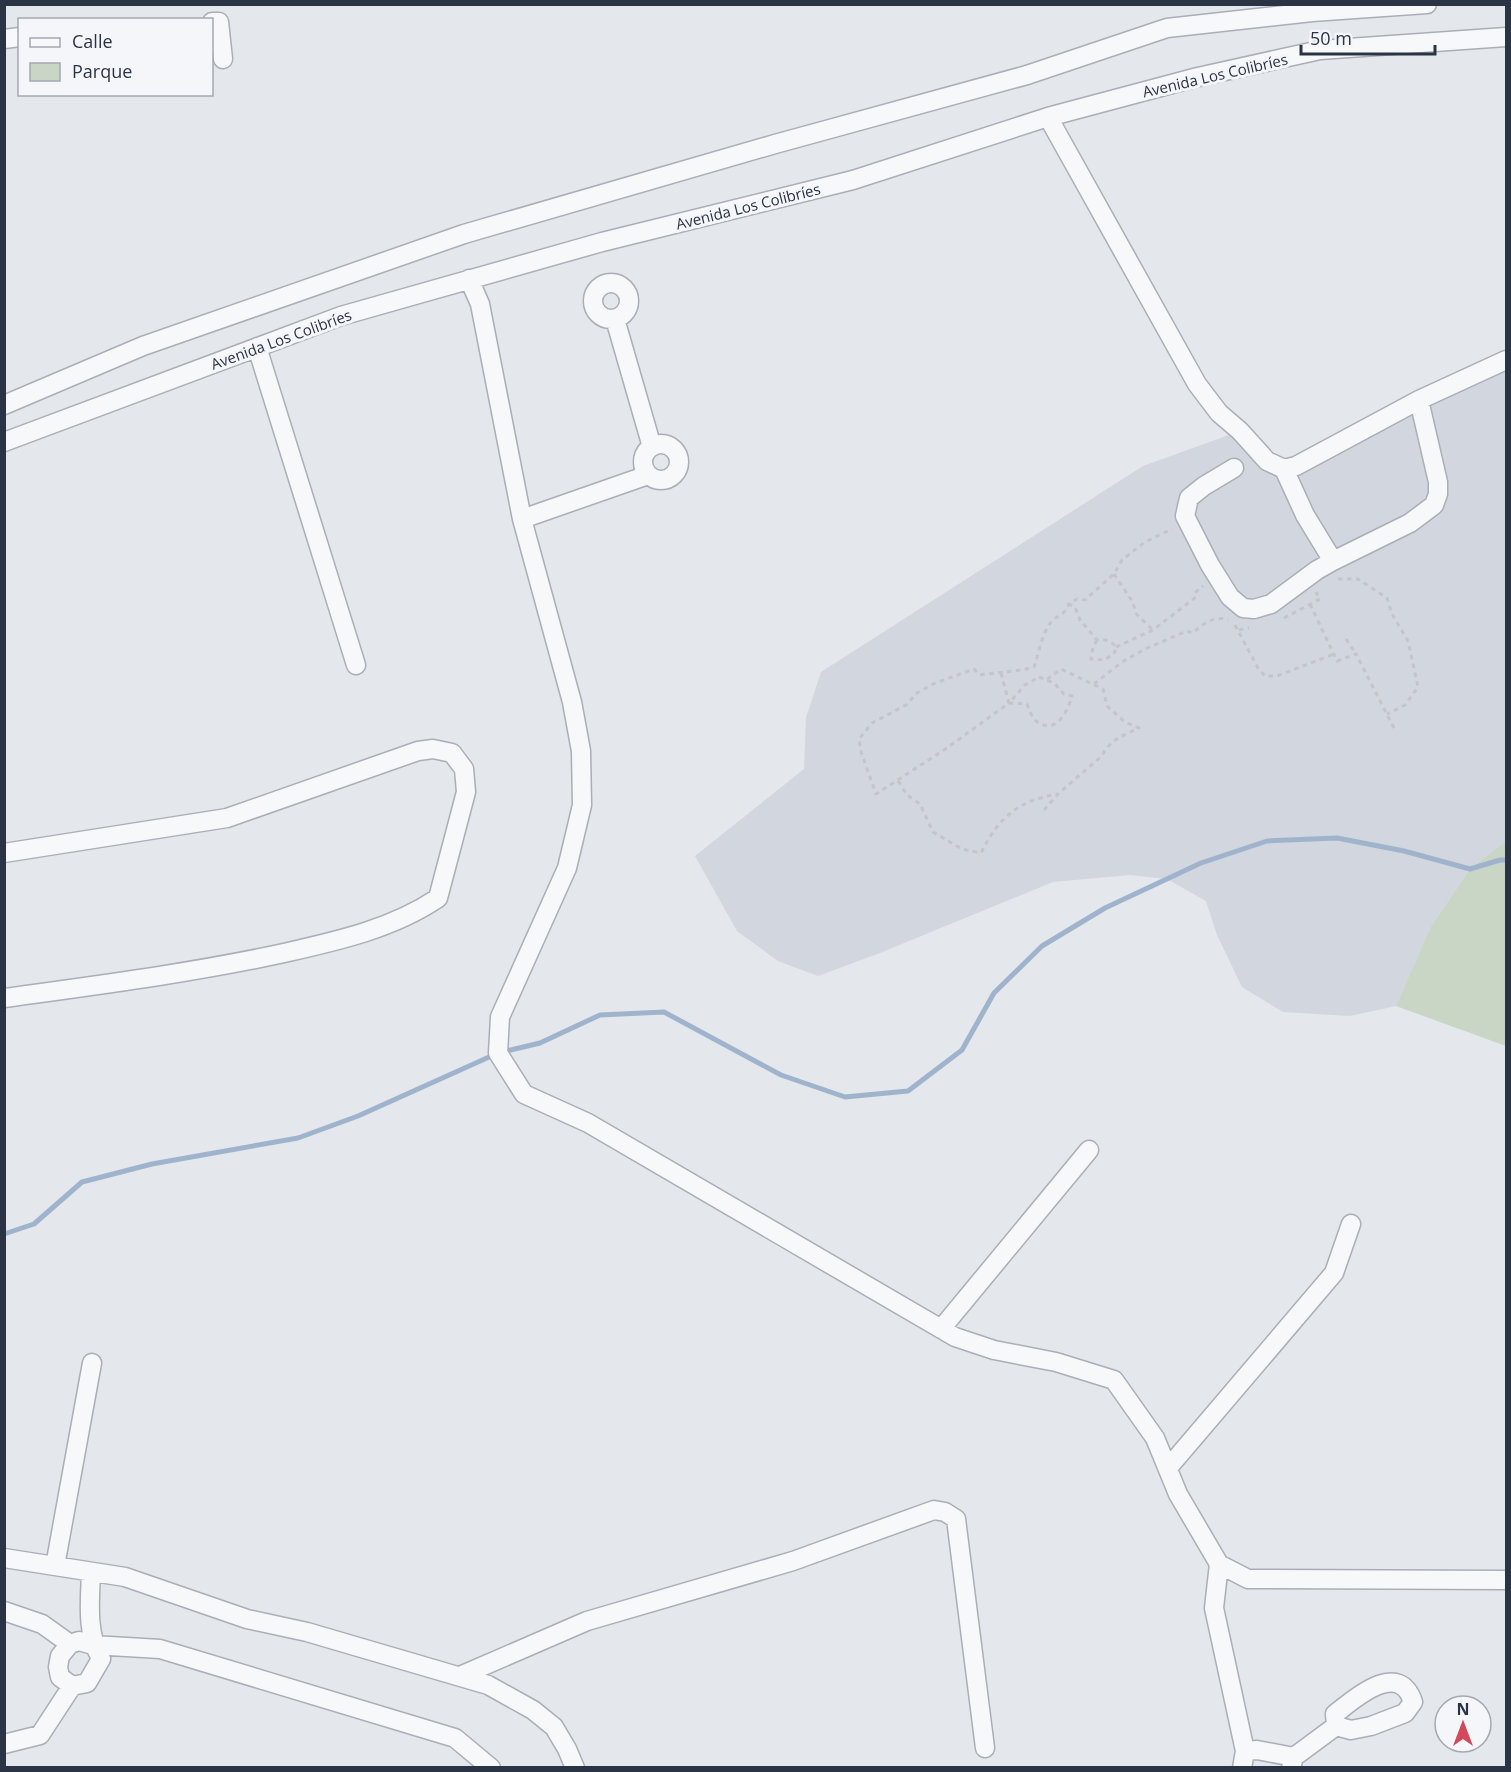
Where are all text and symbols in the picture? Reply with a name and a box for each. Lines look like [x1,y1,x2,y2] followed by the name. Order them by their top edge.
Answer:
[18,18,213,96] legend
[1301,18,1434,56] scale bar
[1310,26,1352,50] text: 50 m
[72,29,113,53] text: Calle
[1140,49,1290,101] street label: Avenida Los Colibríes
[72,59,132,83] text: Parque
[674,178,822,234] street label: Avenida Los Colibríes
[208,304,354,374] street label: Avenida Los Colibríes
[1433,1694,1493,1754] north arrow
[1456,1698,1470,1720] text: N

